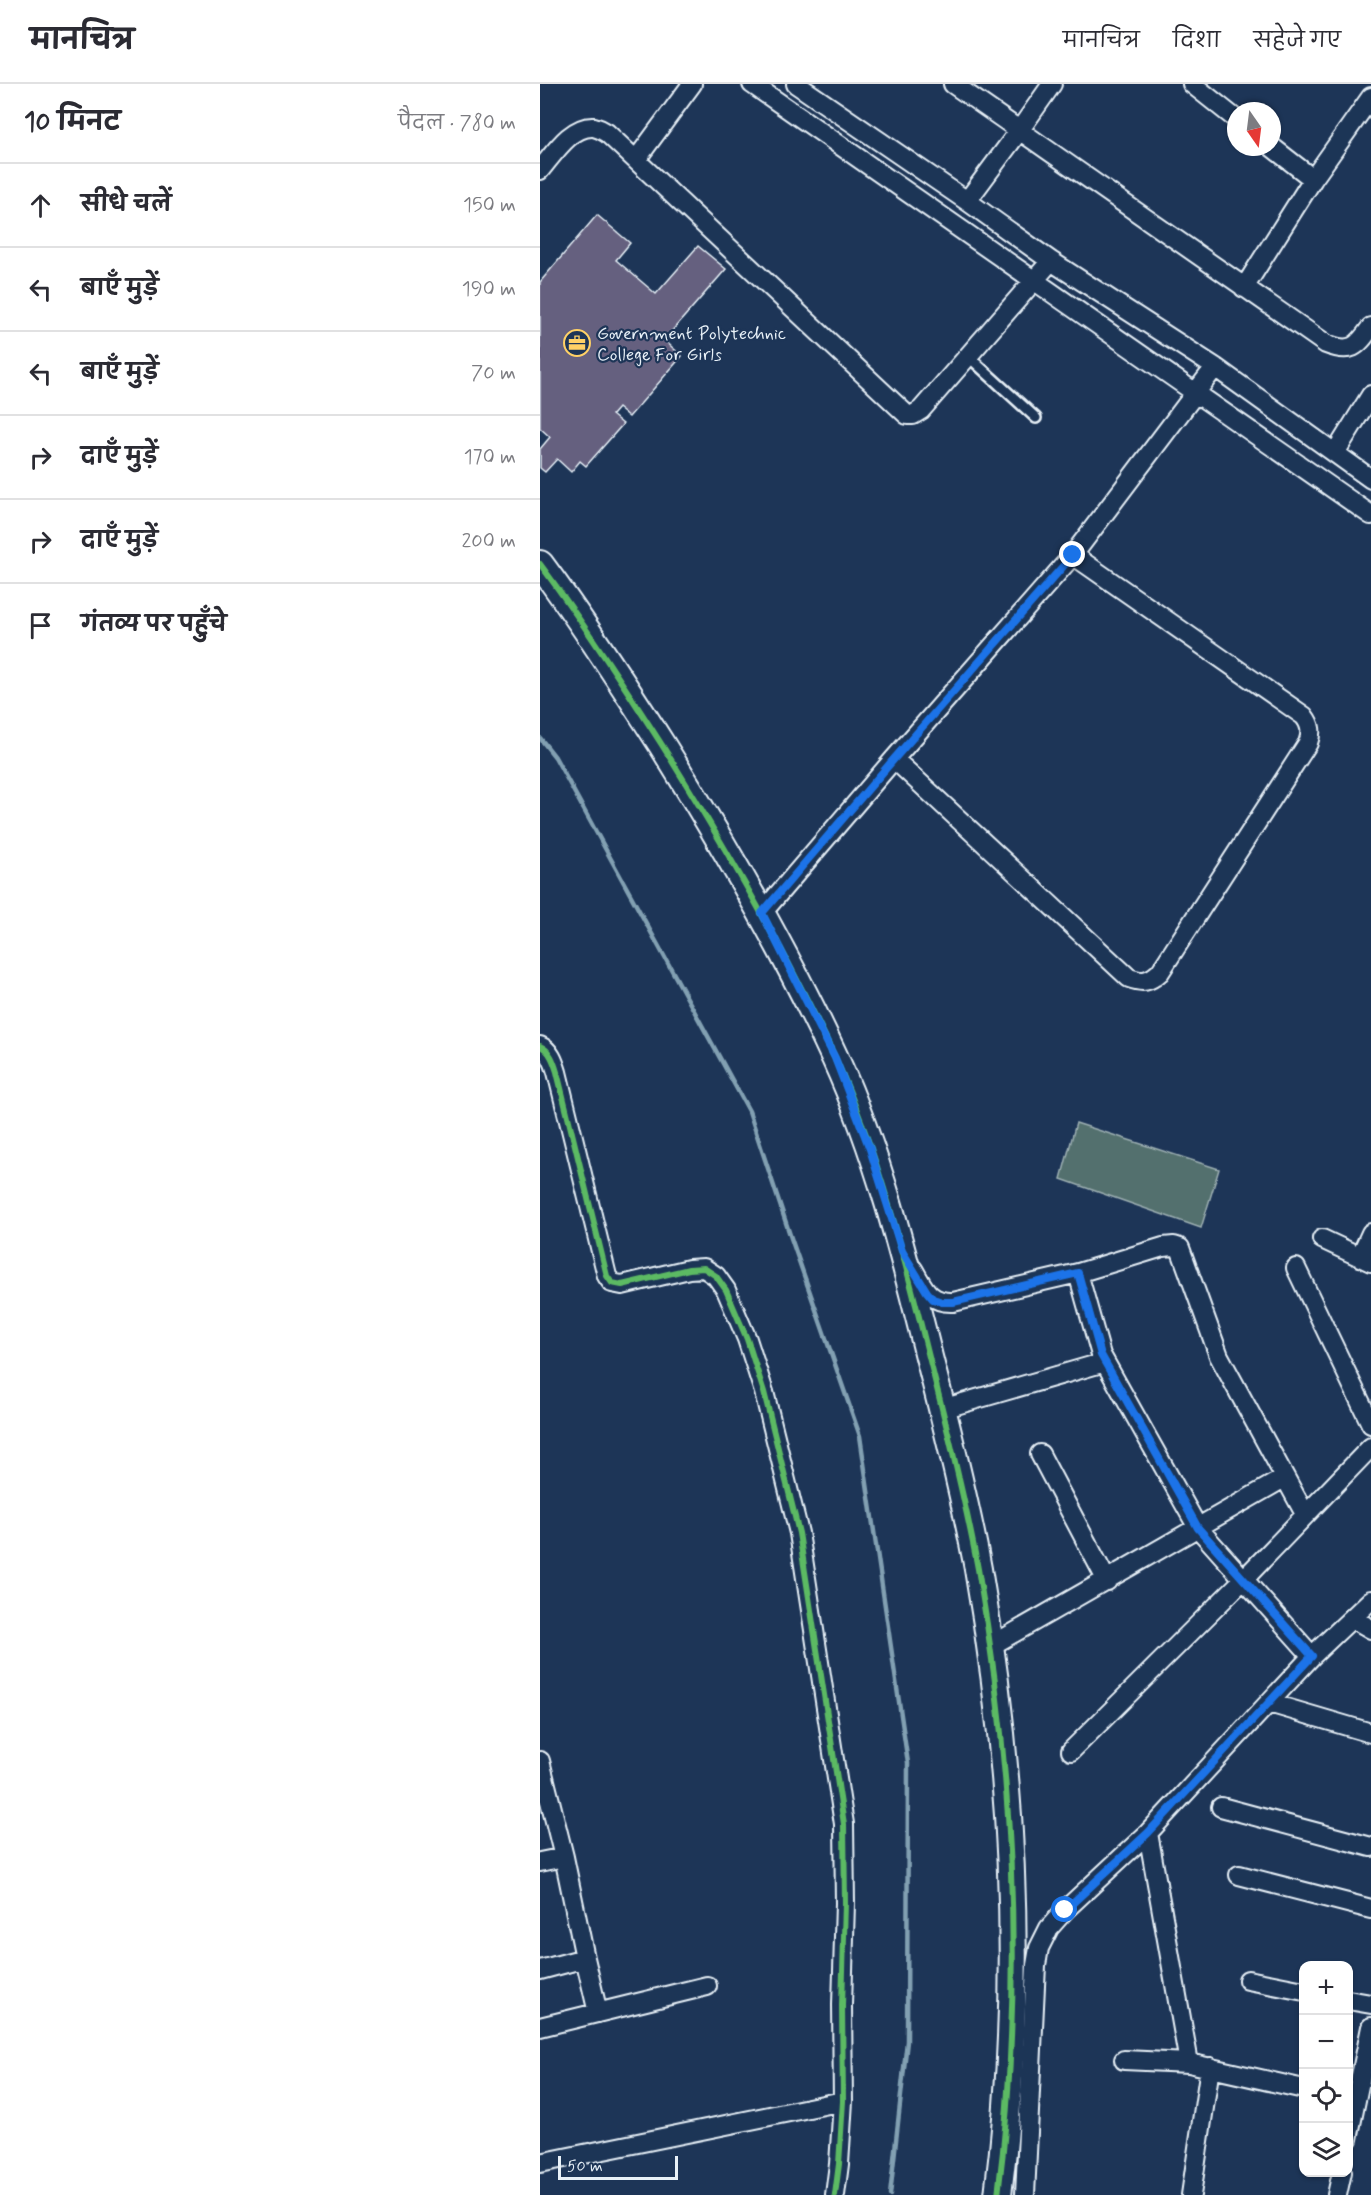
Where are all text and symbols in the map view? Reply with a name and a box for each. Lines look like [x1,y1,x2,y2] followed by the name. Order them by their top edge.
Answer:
[30,23,134,60] text: मानचित्र
[1063,27,1140,55] text: मानचित्र
[1173,27,1220,55] text: दिशा
[1253,27,1341,55] text: सहेजे गए
[1227,102,1281,156] north arrow
[24,106,121,140] text: 10 मिनट
[398,110,516,137] text: पैदल · 780 m
[24,189,57,222] icon: ahead
[81,191,171,219] text: सीधे चलें
[463,192,516,219] text: 150 m
[24,273,57,306] icon: left
[81,275,159,303] text: बाएँ मुड़ें
[462,276,516,303] text: 190 m
[597,322,786,367] place label: Government Polytechnic College For Girls
[562,328,592,358] office icon: Government Polytechnic College For Girls
[24,357,57,390] icon: left
[81,359,159,387] text: बाएँ मुड़ें
[471,360,516,387] text: 70 m
[24,441,57,474] icon: right
[81,443,158,471] text: दाएँ मुड़ें
[464,444,516,471] text: 170 m
[24,525,57,558] icon: right
[81,527,158,555] text: दाएँ मुड़ें
[461,528,516,555] text: 200 m
[1059,541,1085,567] route end
[24,609,57,642] icon: arrive
[81,611,227,639] text: गंतव्य पर पहुँचे
[1051,1896,1077,1922] route start
[1299,1961,1353,2177] map controls
[1299,1961,1353,2015] button: +
[1299,2015,1353,2069] button: −
[1299,2069,1353,2123] button: locate
[1299,2123,1353,2177] button: layers
[558,2153,678,2180] scale bar
[567,2156,603,2177] text: 50 m

